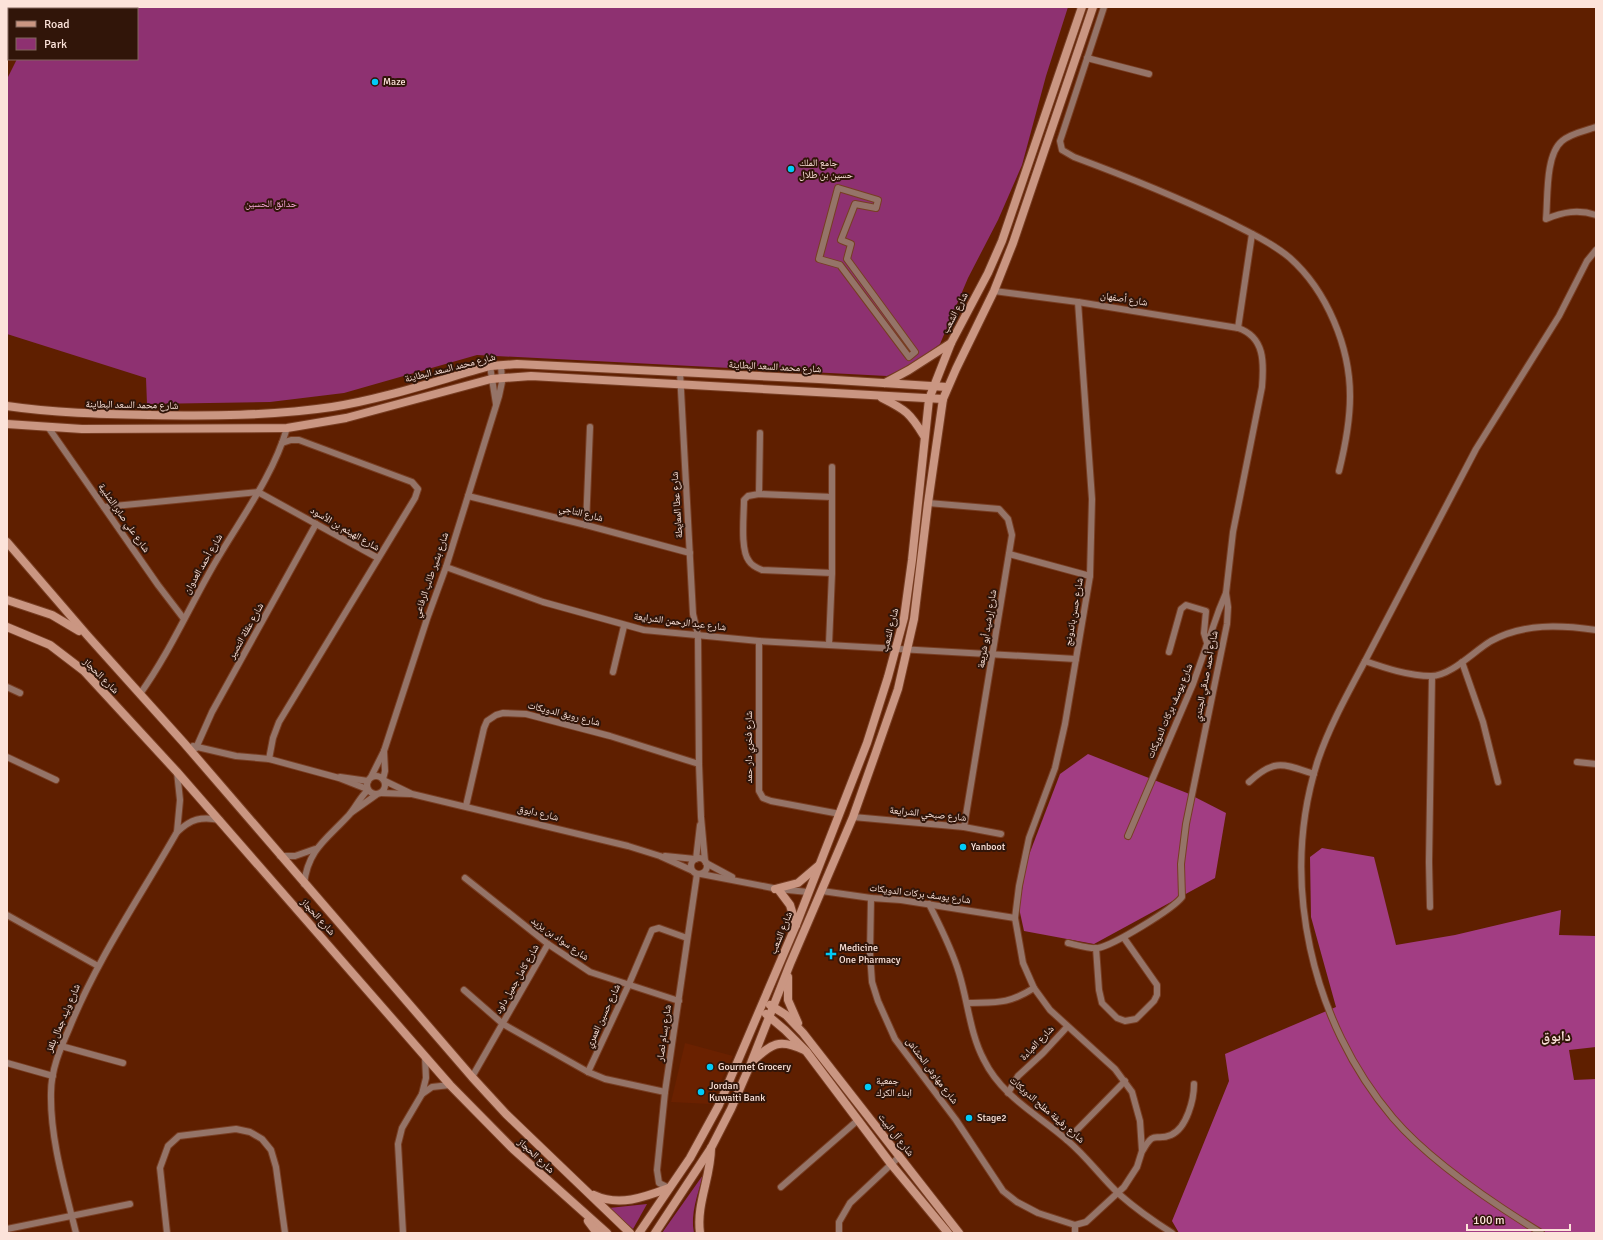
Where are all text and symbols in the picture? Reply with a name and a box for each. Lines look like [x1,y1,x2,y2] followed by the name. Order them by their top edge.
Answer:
[8,8,138,60] legend
[44,17,70,32] text: Road
[44,37,67,52] text: Park
[383,76,405,88] place label: Maze
[370,77,380,87] marker: Maze
[799,157,854,181] place label: جامع الملك حسين بن طلال
[786,164,796,174] marker: جامع الملك حسين بن طلال
[245,198,298,210] park label: حدائق الحسين
[1100,289,1149,309] street label: شارع أصفهان
[939,290,971,336] street label: شارع الشعب
[404,351,497,385] street label: شارع محمد السعد البطاينة
[728,359,822,375] street label: شارع محمد السعد البطاينة
[85,398,179,412] street label: شارع محمد السعد البطاينة
[669,471,685,539] street label: شارع عطا المعايطة
[94,481,153,556] street label: شارع علي صابر الشلبية
[557,502,605,526] street label: شارع التاجي
[308,504,382,555] street label: شارع الهيثم بن الأسود
[411,530,453,620] street label: شارع بشير طالب الرفاعي
[180,531,225,596] street label: شارع أحمد العدوان
[1062,577,1086,647] street label: شارع حسن باندونج
[974,588,1000,669] street label: شارع إرشيد أبو شريعة
[225,601,267,662] street label: شارع عقلة النصير
[879,606,901,653] street label: شارع الشعب
[633,610,727,634] street label: شارع عبد الرحمن الشرايعة
[1191,629,1222,723] street label: شارع أحمد صدقي الجندي
[80,655,122,697] street label: شارع الحجاز
[1145,661,1196,760] street label: شارع يوسف بركات الدويكات
[527,699,602,729] street label: شارع رويق الدويكات
[743,710,757,783] street label: شارع فخري دار حمد
[516,802,560,824] street label: شارع دابوق
[889,804,968,826] street label: شارع صبحي الشرايعة
[971,841,1006,853] place label: Yanboot
[958,842,968,852] marker: Yanboot
[869,882,972,906] street label: شارع يوسف بركات الدويكات
[298,895,338,938] street label: شارع الحجاز
[767,910,795,956] street label: شارع الشعب
[529,915,591,964] street label: شارع سواد بن يزيد
[492,942,542,1016] street label: شارع كامل جميل داود
[839,942,901,966] place label: Medicine One Pharmacy
[826,949,836,959] marker: Medicine One Pharmacy
[43,982,83,1055] street label: شارع وليد جمال بلقز
[583,982,625,1050] street label: شارع حسين العمري
[654,1003,675,1063] street label: شارع بسام نصار
[1017,1023,1057,1063] street label: شارع العباءة
[1541,1028,1571,1045] district label: دابوق
[903,1036,961,1107] street label: شارع مهاوش الحشاش
[718,1061,791,1073] place label: Gourmet Grocery
[705,1062,715,1072] marker: Gourmet Grocery
[1007,1074,1087,1146] street label: شارع رفيفة مفلح الدويكات
[876,1075,912,1099] place label: جمعية ابناء الكرك
[709,1080,765,1104] place label: Jordan Kuwaiti Bank
[863,1082,873,1092] marker: جمعية ابناء الكرك
[696,1087,706,1097] marker: Jordan Kuwaiti Bank
[876,1111,917,1159] street label: شارع آل البيت
[977,1112,1007,1124] place label: Stage2
[964,1113,974,1123] marker: Stage2
[515,1135,557,1176] street label: شارع الحجاز
[1467,1206,1570,1232] scale bar
[1473,1213,1505,1228] text: 100 m

